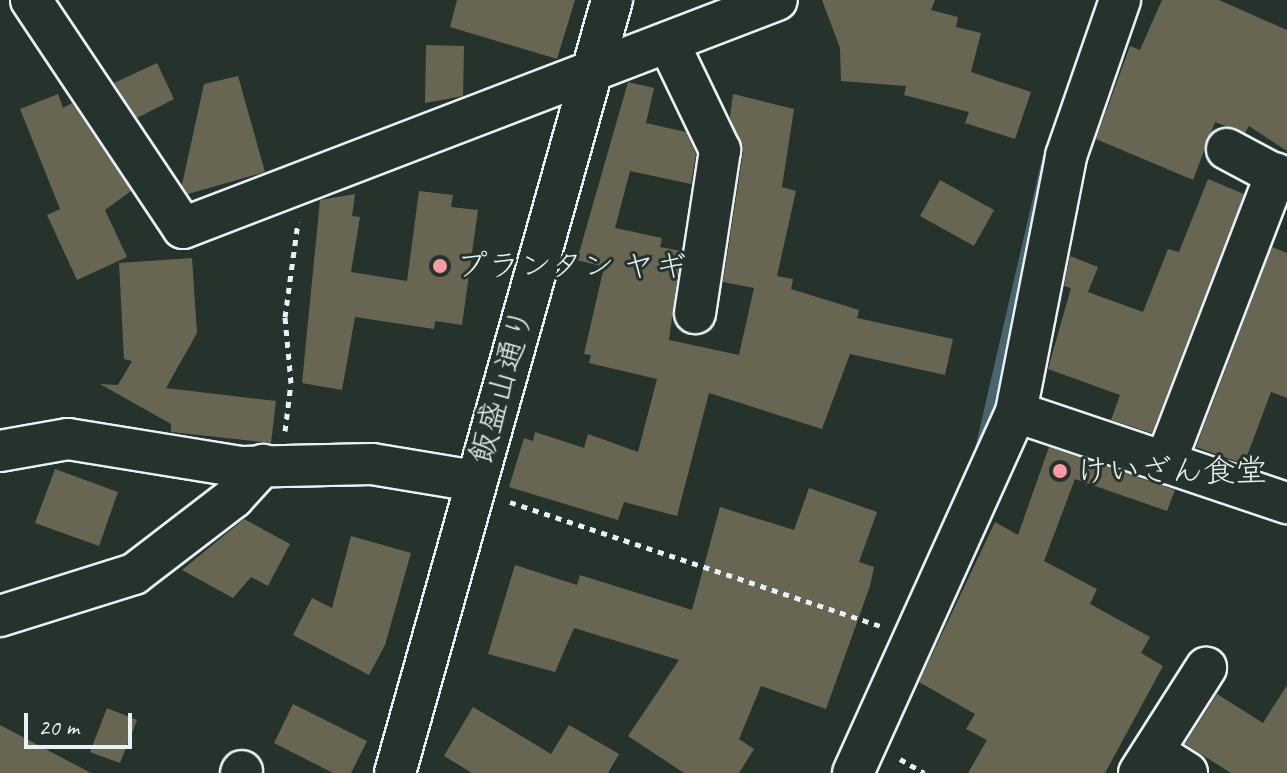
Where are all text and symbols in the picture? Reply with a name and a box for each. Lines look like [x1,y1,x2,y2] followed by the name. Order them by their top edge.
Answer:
[456,247,688,285] place label: プランタン ヤギ
[431,257,449,275] marker: プランタン ヤギ
[461,304,543,468] street label: 飯盛山通り
[1076,452,1268,490] place label: けいざん食堂
[1051,462,1069,480] marker: けいざん食堂
[28,697,136,747] scale bar
[38,712,79,742] text: 20 m

